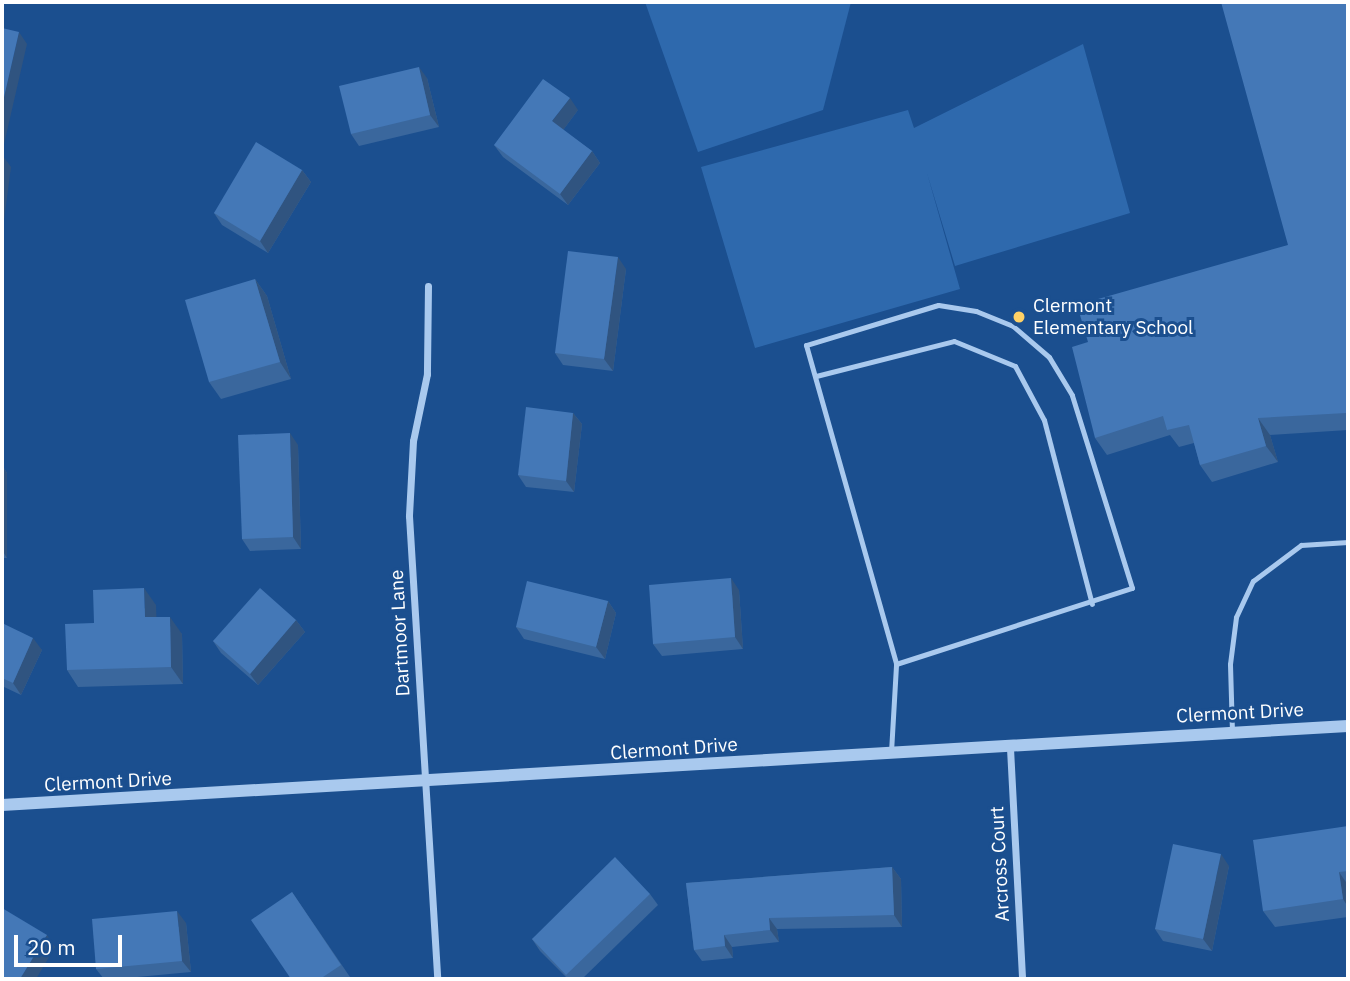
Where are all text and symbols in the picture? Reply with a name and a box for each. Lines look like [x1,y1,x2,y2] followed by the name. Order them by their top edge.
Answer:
[1033,295,1193,339] place label: Clermont Elementary School
[1011,309,1027,325] marker: Clermont Elementary School
[385,569,415,697] street label: Dartmoor Lane
[1176,698,1304,728] street label: Clermont Drive
[610,733,738,765] street label: Clermont Drive
[44,767,172,797] street label: Clermont Drive
[986,806,1014,922] street label: Arcross Court
[18,922,126,966] scale bar
[27,933,76,961] text: 20 m

